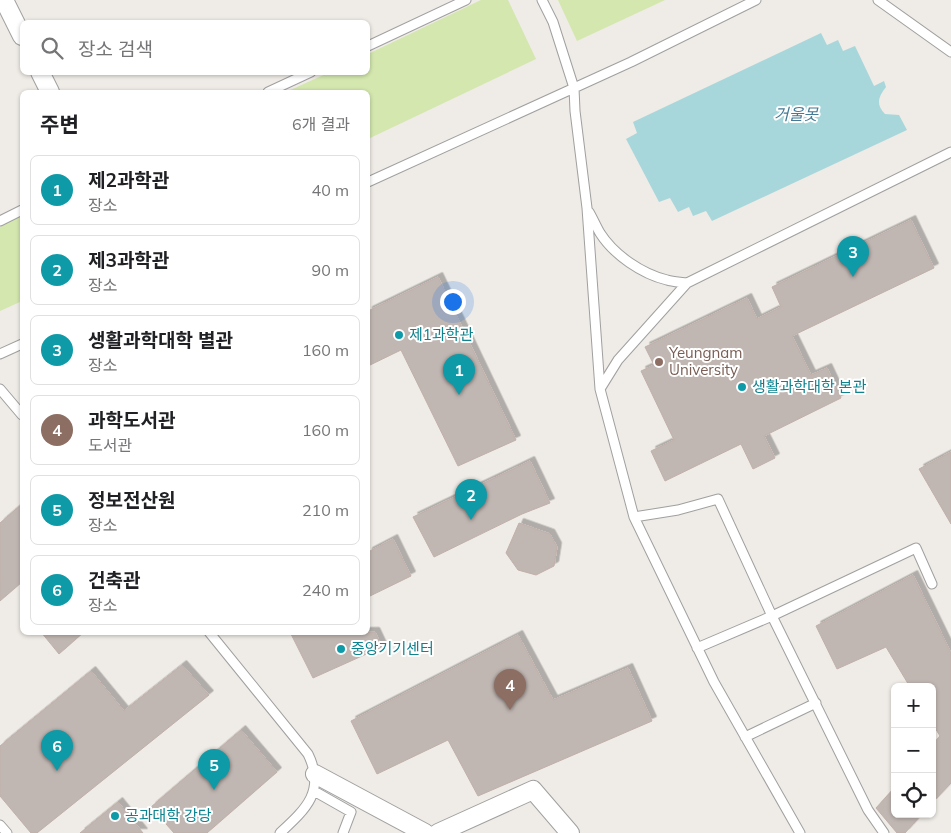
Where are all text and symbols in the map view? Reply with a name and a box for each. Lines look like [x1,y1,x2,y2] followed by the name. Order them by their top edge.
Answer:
[20,20,370,75] search box
[38,34,66,62] icon: search
[78,37,153,61] text: 장소 검색
[774,104,819,124] water label: 거울못
[40,111,79,137] text: 주변
[292,114,350,134] text: 6개 결과
[88,168,169,192] text: 제2과학관
[52,180,62,200] text: 1
[312,180,349,200] text: 40 m
[88,195,117,215] text: 장소
[837,236,869,277] pin: 3
[88,248,169,272] text: 제3과학관
[52,260,62,280] text: 2
[312,260,349,280] text: 90 m
[88,275,117,295] text: 장소
[440,289,466,315] your location
[409,325,473,344] place label: 제1과학관
[88,328,233,352] text: 생활과학대학 별관
[393,329,405,341] marker: 제1과학관
[52,340,62,360] text: 3
[302,340,349,360] text: 160 m
[668,343,743,379] place label: Yeungnam University
[443,354,475,395] pin: 1
[88,355,117,375] text: 장소
[653,356,665,368] marker: Yeungnam University
[752,377,867,396] place label: 생활과학대학 본관
[736,381,748,393] marker: 생활과학대학 본관
[88,408,175,432] text: 과학도서관
[52,420,62,440] text: 4
[302,420,349,440] text: 160 m
[88,435,132,455] text: 도서관
[455,479,487,520] pin: 2
[88,488,175,512] text: 정보전산원
[52,500,62,520] text: 5
[302,500,349,520] text: 210 m
[88,515,117,535] text: 장소
[88,568,140,592] text: 건축관
[52,580,62,600] text: 6
[302,580,349,600] text: 240 m
[88,595,117,615] text: 장소
[351,639,434,658] place label: 중앙기기센터
[335,643,347,655] marker: 중앙기기센터
[494,669,526,710] pin: 4
[891,683,936,818] map controls
[891,683,936,728] button: +
[891,728,936,773] button: −
[41,730,73,771] pin: 6
[198,749,230,790] pin: 5
[891,773,936,818] button: locate
[125,806,212,825] place label: 공과대학 강당
[109,810,121,822] marker: 공과대학 강당

